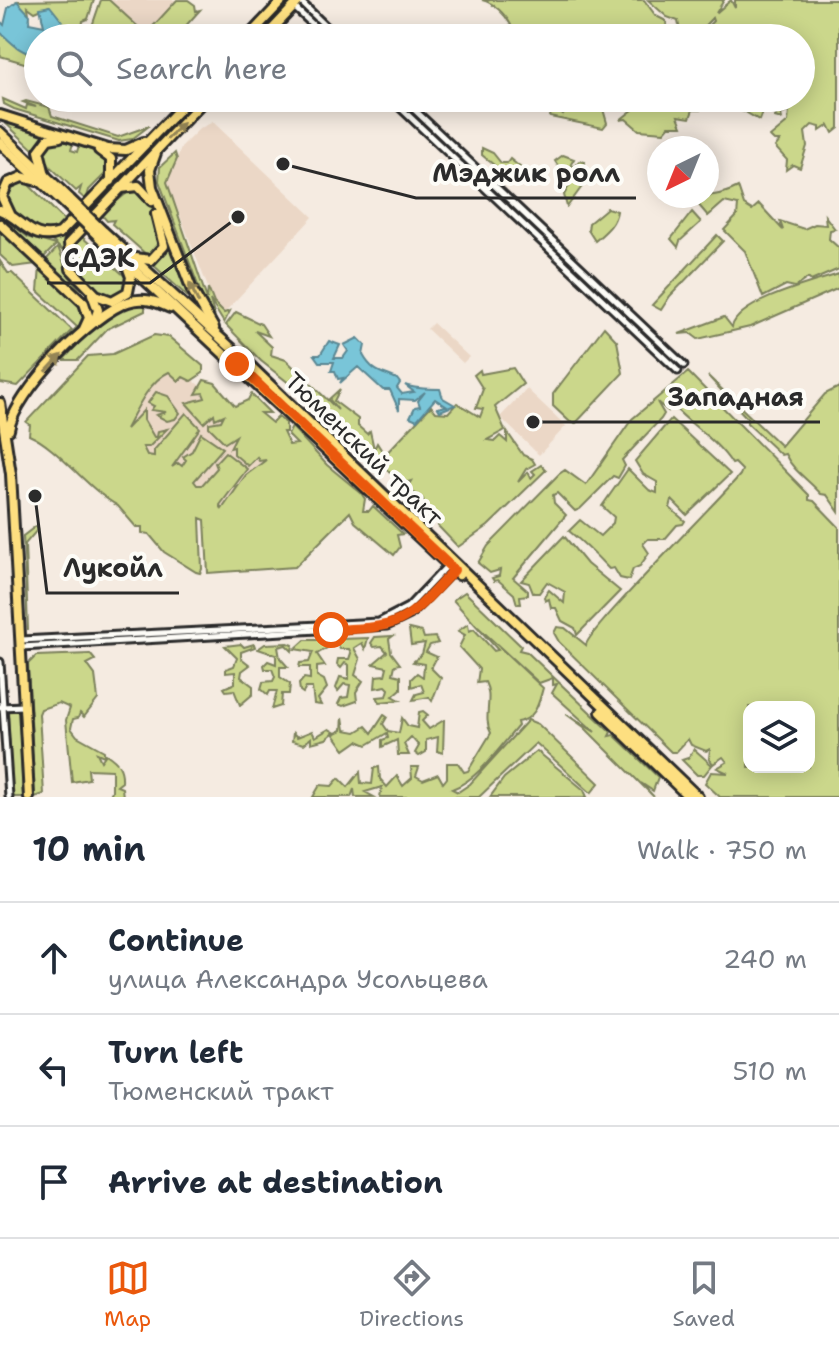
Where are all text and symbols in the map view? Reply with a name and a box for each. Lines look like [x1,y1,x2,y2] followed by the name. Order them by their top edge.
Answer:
[24,24,815,112] search box
[52,46,96,90] icon: search
[116,48,287,89] text: Search here
[165,122,184,141] one-way arrow
[647,136,719,208] north arrow
[416,148,636,198] callout: Мэджик ролл
[432,155,620,190] text: Мэджик ролл
[47,233,150,283] callout: СДЭК
[64,240,135,275] text: СДЭК
[187,281,201,304] one-way arrow
[219,346,255,382] route end
[44,354,63,373] one-way arrow
[278,365,451,533] street label: Тюменский тракт
[652,372,820,422] callout: Западная
[668,379,804,414] text: Западная
[47,543,179,593] callout: Лукойл
[63,550,163,585] text: Лукойл
[313,612,349,648] route start
[743,701,815,773] map controls
[743,701,815,773] button: layers
[32,826,146,872] text: 10 min
[637,832,807,867] text: Walk · 750 m
[108,920,244,961] text: Continue
[32,936,76,980] icon: ahead
[723,941,807,976] text: 240 m
[108,961,488,996] text: улица Александра Усольцева
[108,1032,243,1073] text: Turn left
[32,1048,76,1092] icon: left
[733,1053,807,1088] text: 510 m
[108,1073,333,1108] text: Тюменский тракт
[32,1160,76,1204] icon: arrive
[108,1162,443,1203] text: Arrive at destination
[104,1256,151,1333] tab: Map
[359,1256,464,1333] tab: Directions
[672,1256,735,1333] tab: Saved

